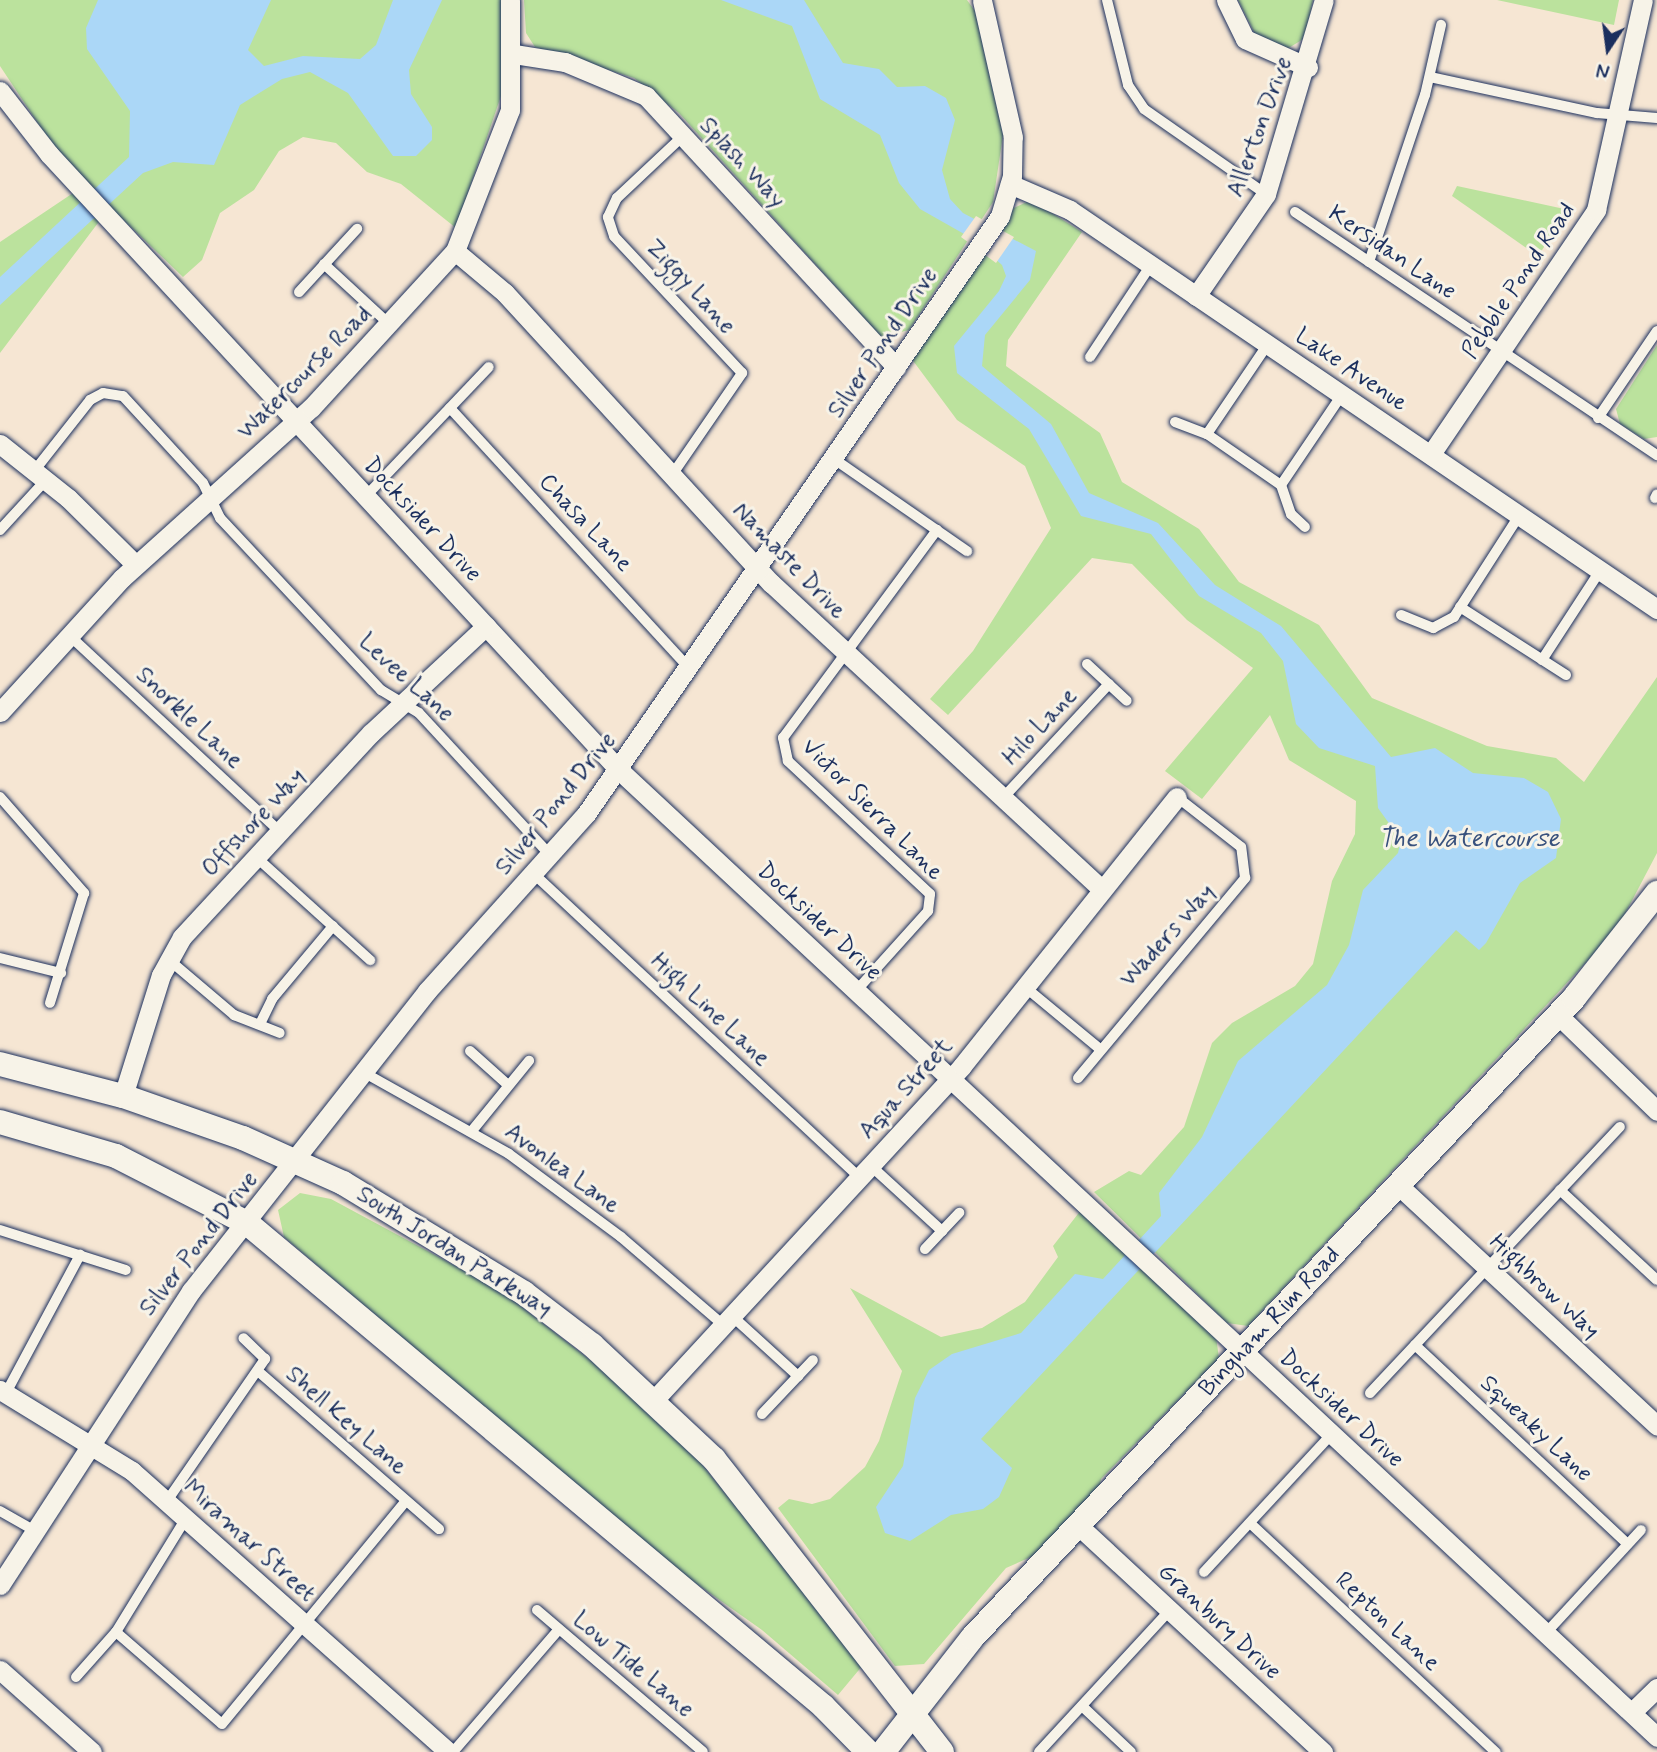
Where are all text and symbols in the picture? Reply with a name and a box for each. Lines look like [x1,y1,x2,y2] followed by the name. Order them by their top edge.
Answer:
[1573,14,1643,84] north arrow
[1222,54,1298,200] street label: Allerton Drive
[1594,56,1612,84] text: N
[693,112,791,214] street label: Splash Way
[1322,199,1462,307] street label: Kersidan Lane
[1457,199,1581,363] street label: Pebble Pond Road
[640,235,740,339] street label: Ziggy Lane
[824,265,942,421] street label: Silver Pond Drive
[232,300,378,446] street label: Watercourse Road
[1288,321,1414,419] street label: Lake Avenue
[357,452,487,588] street label: Docksider Drive
[533,469,637,577] street label: Chasa Lane
[726,497,852,625] street label: Namaste Drive
[352,628,460,728] street label: Levee Lane
[130,661,248,775] street label: Snorkle Lane
[997,683,1083,771] street label: Hilo Lane
[492,729,620,879] street label: Silver Pond Drive
[795,733,949,887] street label: Victor Sierra Lane
[195,762,313,884] street label: Offshore Way
[1379,824,1559,856] water label: The Watercourse
[751,857,887,987] street label: Docksider Drive
[1113,877,1223,995] street label: Waders Way
[645,948,775,1072] street label: High Line Lane
[853,1033,959,1145] street label: Aqua Street
[499,1118,625,1220] street label: Avonlea Lane
[136,1169,262,1319] street label: Silver Pond Drive
[352,1181,556,1323] street label: South Jordan Parkway
[1482,1228,1606,1346] street label: Highbrow Way
[1193,1241,1347,1403] street label: Bingham Rim Road
[1273,1344,1409,1474] street label: Docksider Drive
[279,1360,413,1482] street label: Shell Key Lane
[1473,1369,1599,1489] street label: Squeaky Lane
[175,1472,323,1610] street label: Miramar Street
[1151,1558,1287,1686] street label: Granbury Drive
[1331,1568,1443,1676] street label: Repton Lane
[568,1608,698,1722] street label: Low Tide Lane

